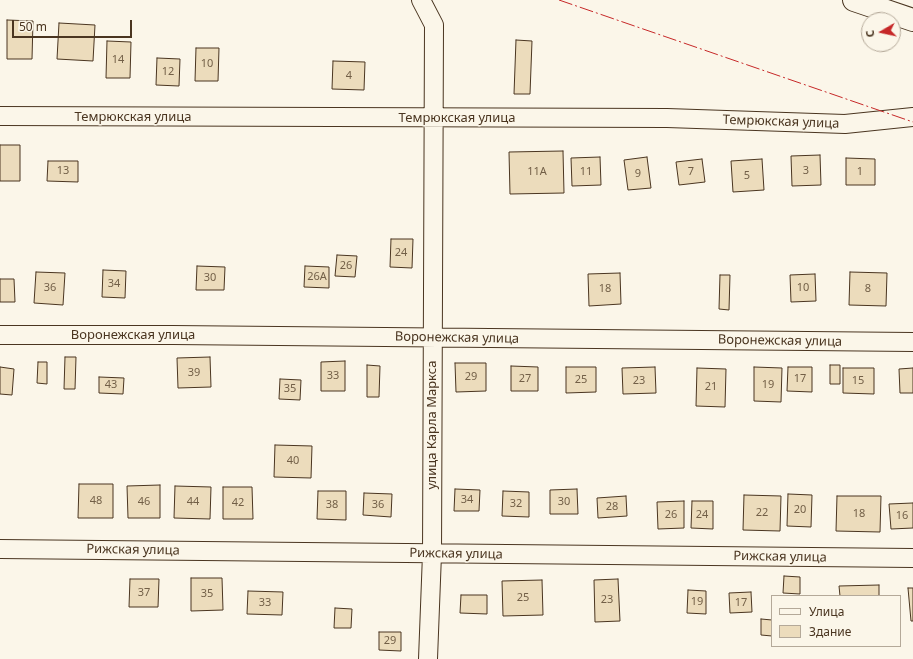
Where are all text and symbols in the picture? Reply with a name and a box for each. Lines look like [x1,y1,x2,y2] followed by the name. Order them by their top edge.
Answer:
[14,12,134,38] scale bar
[861,12,901,52] north arrow
[19,18,47,35] text: 50 m
[862,29,878,38] text: С
[112,53,124,67] house number: 14
[201,57,213,71] house number: 10
[162,65,174,79] house number: 12
[346,69,352,83] house number: 4
[75,109,191,125] street label: Темрюкская улица
[399,110,515,126] street label: Темрюкская улица
[722,112,840,132] street label: Темрюкская улица
[57,164,69,178] house number: 13
[803,164,809,178] house number: 3
[527,165,547,179] house number: 11А
[580,165,592,179] house number: 11
[688,165,694,179] house number: 7
[857,165,863,179] house number: 1
[635,167,641,181] house number: 9
[744,169,750,183] house number: 5
[395,246,407,260] house number: 24
[340,259,352,273] house number: 26
[307,270,327,284] house number: 26А
[204,271,216,285] house number: 30
[108,277,120,291] house number: 34
[44,281,56,295] house number: 36
[797,281,809,295] house number: 10
[599,282,611,296] house number: 18
[865,282,871,296] house number: 8
[71,327,195,343] street label: Воронежская улица
[395,329,519,347] street label: Воронежская улица
[718,332,842,350] street label: Воронежская улица
[424,361,440,489] street label: улица Карла Маркса
[188,366,200,380] house number: 39
[327,369,339,383] house number: 33
[465,370,477,384] house number: 29
[519,372,531,386] house number: 27
[794,372,806,386] house number: 17
[575,373,587,387] house number: 25
[633,374,645,388] house number: 23
[852,374,864,388] house number: 15
[105,378,117,392] house number: 43
[762,378,774,392] house number: 19
[705,380,717,394] house number: 21
[284,382,296,396] house number: 35
[287,454,299,468] house number: 40
[461,493,473,507] house number: 34
[90,494,102,508] house number: 48
[138,495,150,509] house number: 46
[187,495,199,509] house number: 44
[558,495,570,509] house number: 30
[232,496,244,510] house number: 42
[510,497,522,511] house number: 32
[326,498,338,512] house number: 38
[372,498,384,512] house number: 36
[606,500,618,514] house number: 28
[794,503,806,517] house number: 20
[756,506,768,520] house number: 22
[853,507,865,521] house number: 18
[665,508,677,522] house number: 26
[696,508,708,522] house number: 24
[896,509,908,523] house number: 16
[86,541,180,559] street label: Рижская улица
[409,545,503,563] street label: Рижская улица
[733,548,827,566] street label: Рижская улица
[138,586,150,600] house number: 37
[201,587,213,601] house number: 35
[517,591,529,605] house number: 25
[601,593,613,607] house number: 23
[691,595,703,609] house number: 19
[771,595,901,647] legend
[259,596,271,610] house number: 33
[735,596,747,610] house number: 17
[809,603,844,620] text: Улица
[809,623,851,640] text: Здание
[384,634,396,648] house number: 29

